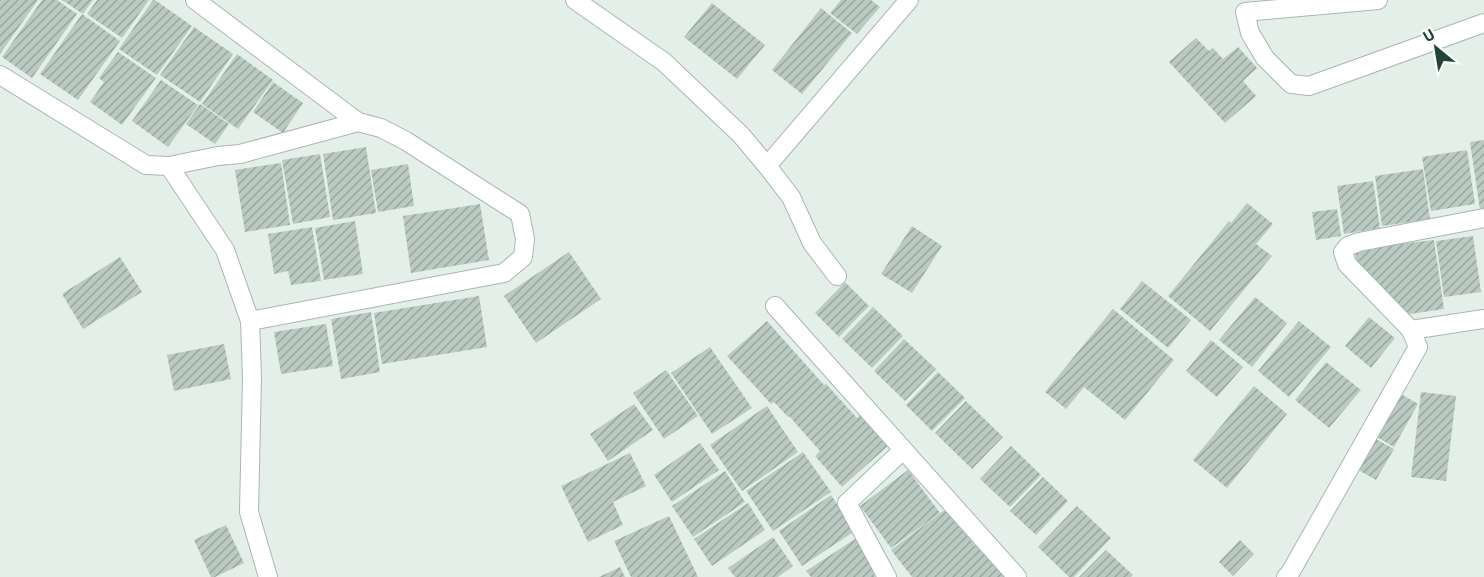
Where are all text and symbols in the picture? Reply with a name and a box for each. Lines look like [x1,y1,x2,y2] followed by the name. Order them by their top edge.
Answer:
[1406,18,1466,78] north arrow
[1418,22,1439,48] text: U

